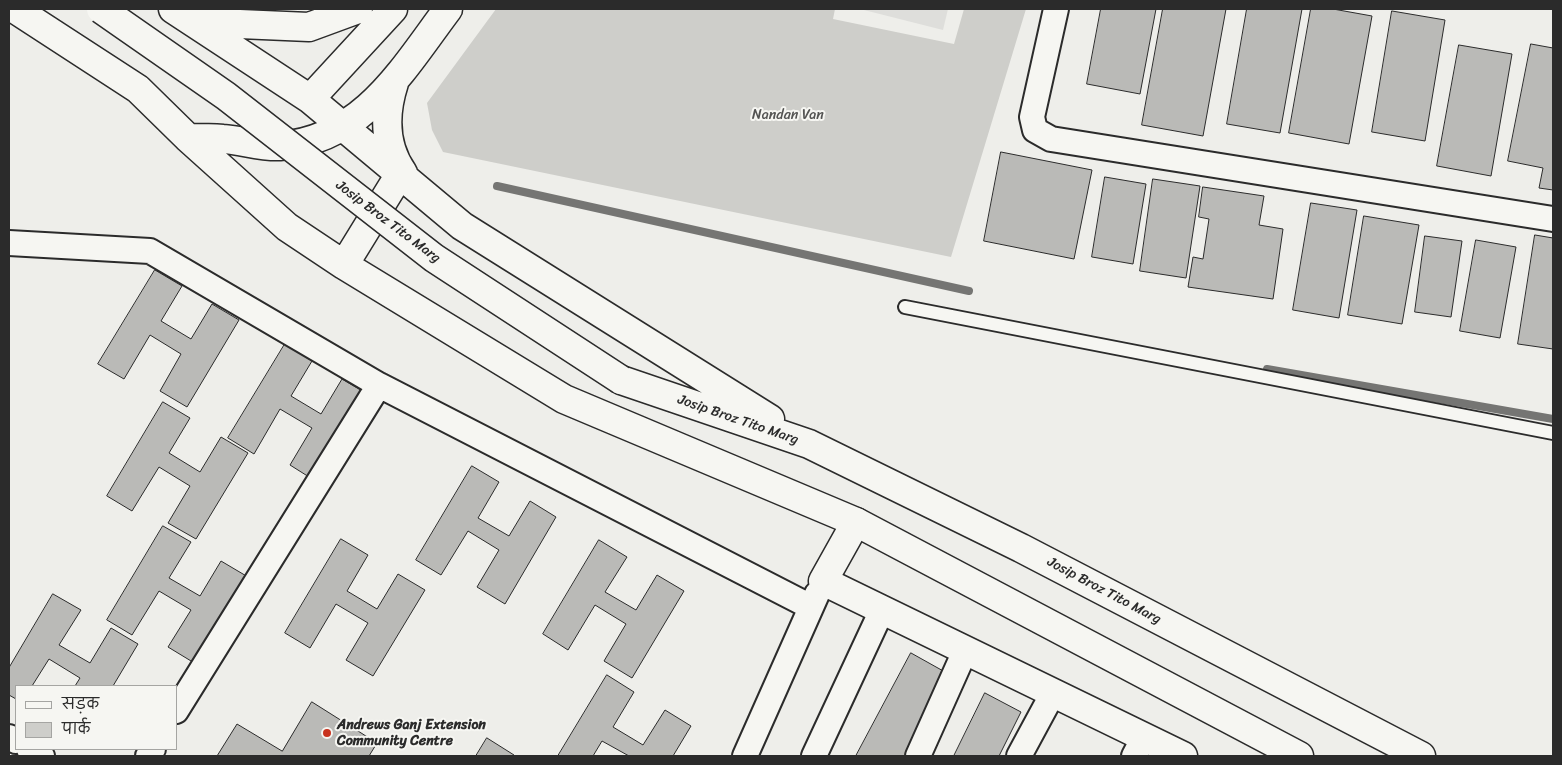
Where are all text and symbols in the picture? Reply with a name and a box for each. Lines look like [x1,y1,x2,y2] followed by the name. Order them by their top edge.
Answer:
[752,107,824,123] park label: Nandan Van
[332,177,444,267] street label: Josip Broz Tito Marg
[675,391,801,449] street label: Josip Broz Tito Marg
[1044,554,1164,628] street label: Josip Broz Tito Marg
[15,685,178,750] legend
[62,691,99,717] text: सड़क
[62,716,90,742] text: पार्क
[337,717,486,750] place label: Andrews Ganj Extension Community Centre
[321,727,333,739] marker: Andrews Ganj Extension Community Centre

